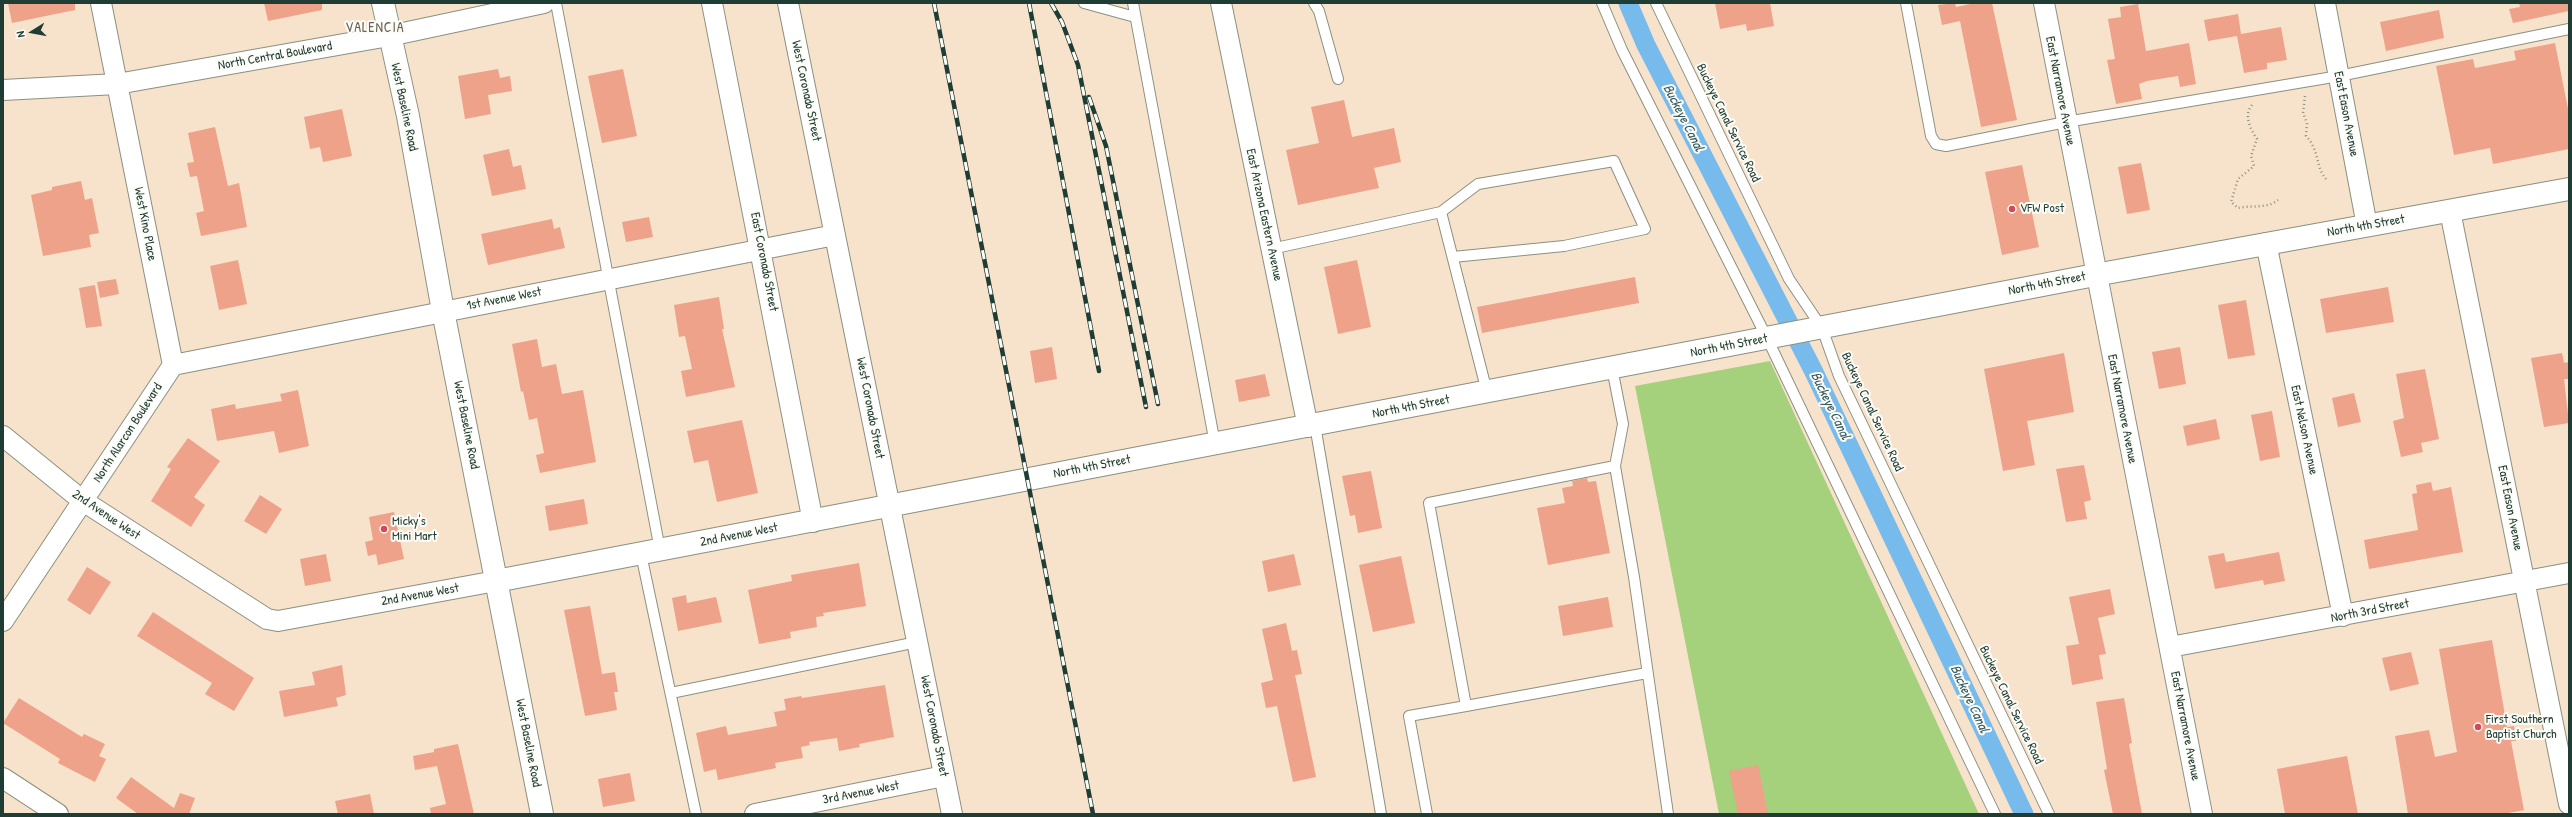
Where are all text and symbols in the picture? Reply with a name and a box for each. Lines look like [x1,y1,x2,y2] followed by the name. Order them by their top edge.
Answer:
[12,12,52,52] north arrow
[345,20,405,36] district label: VALENCIA
[13,30,28,39] text: N
[2042,35,2078,147] street label: East Narramore Avenue
[217,38,333,74] street label: North Central Boulevard
[788,39,824,143] street label: West Coronado Street
[1693,61,1763,185] street label: Buckeye Canal Service Road
[387,62,421,152] street label: West Baseline Road
[2330,70,2362,158] street label: East Eason Avenue
[1659,82,1707,154] water label: Buckeye Canal
[1242,148,1286,282] street label: East Arizona Eastern Avenue
[130,186,160,262] street label: West Kino Place
[2020,201,2064,217] place label: VFW Post
[2007,204,2017,214] marker: VFW Post
[747,211,781,313] street label: East Coronado Street
[2326,212,2406,240] street label: North 4th Street
[2007,269,2087,299] street label: North 4th Street
[465,284,543,314] street label: 1st Avenue West
[1689,331,1769,361] street label: North 4th Street
[1838,350,1906,474] street label: Buckeye Canal Service Road
[2104,353,2140,465] street label: East Narramore Avenue
[853,356,887,460] street label: West Coronado Street
[1806,370,1854,442] water label: Buckeye Canal
[90,380,166,486] street label: North Alarcon Boulevard
[450,380,482,470] street label: West Baseline Road
[2287,384,2321,476] street label: East Nelson Avenue
[1371,392,1451,422] street label: North 4th Street
[1052,452,1132,482] street label: North 4th Street
[2494,464,2526,552] street label: East Eason Avenue
[69,487,143,543] street label: 2nd Avenue West
[392,514,437,545] place label: Micky's Mini Mart
[699,520,779,550] street label: 2nd Avenue West
[379,524,389,534] marker: Micky's Mini Mart
[380,580,460,610] street label: 2nd Avenue West
[2330,596,2410,626] street label: North 3rd Street
[1976,643,2046,767] street label: Buckeye Canal Service Road
[1946,662,1992,736] water label: Buckeye Canal
[2167,670,2203,782] street label: East Narramore Avenue
[917,674,951,778] street label: West Coronado Street
[512,698,544,788] street label: West Baseline Road
[2486,712,2556,743] place label: First Southern Baptist Church
[2473,722,2483,732] marker: First Southern Baptist Church
[821,778,901,808] street label: 3rd Avenue West

